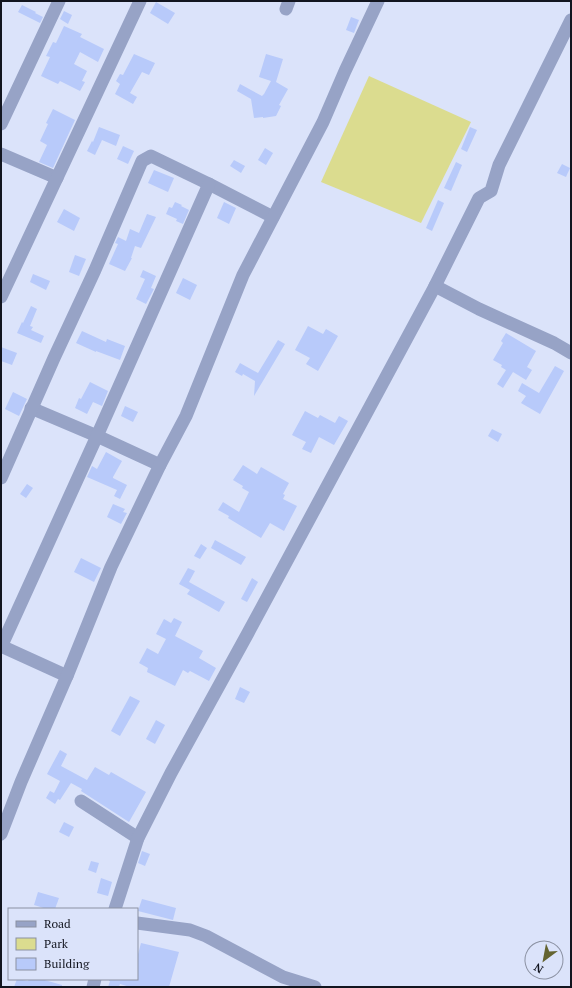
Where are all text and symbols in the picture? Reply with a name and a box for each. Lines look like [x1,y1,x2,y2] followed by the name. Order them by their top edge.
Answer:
[8,908,138,980] legend
[44,916,71,931] text: Road
[44,936,69,951] text: Park
[524,940,564,980] north arrow
[44,956,90,971] text: Building
[531,960,546,977] text: N

